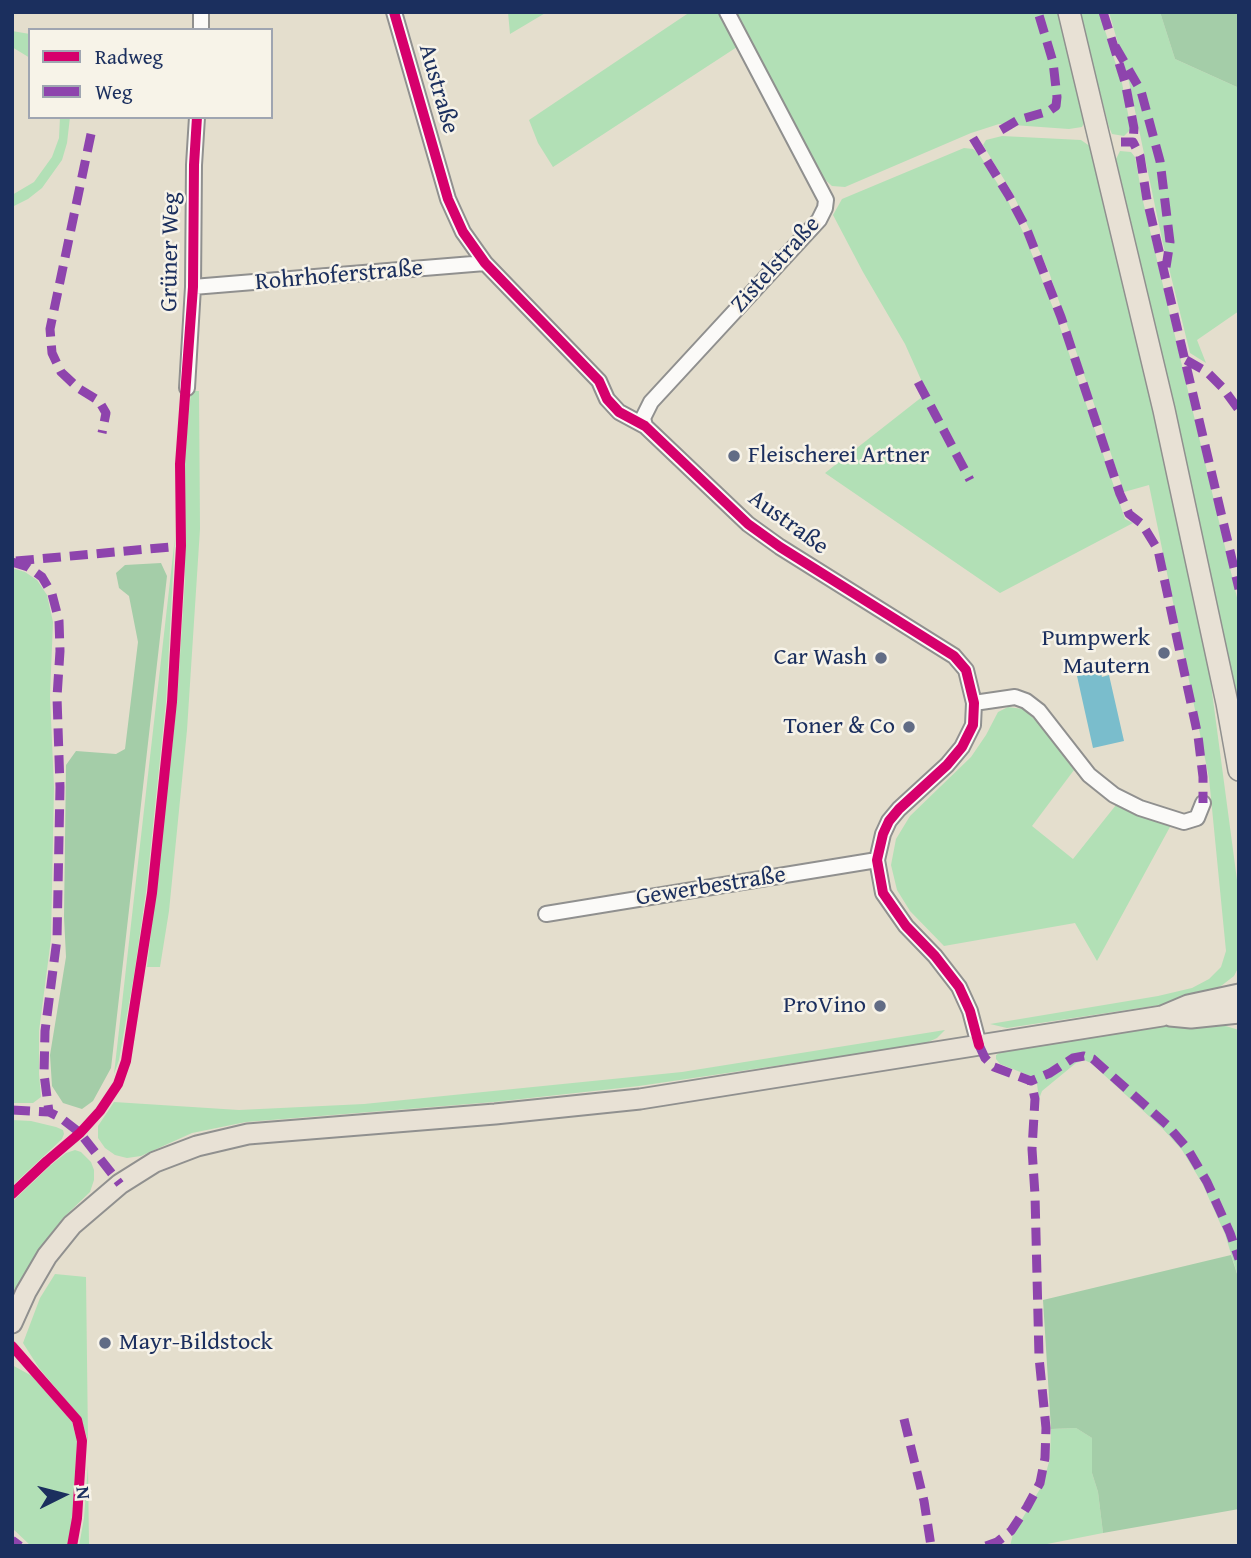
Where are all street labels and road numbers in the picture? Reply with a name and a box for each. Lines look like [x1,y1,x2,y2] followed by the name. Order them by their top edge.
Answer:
[411,41,465,137] street label: Austraße
[156,192,186,312] street label: Grüner Weg
[725,211,827,319] street label: Zistelstraße
[254,254,424,298] street label: Rohrhoferstraße
[742,484,834,562] street label: Austraße
[634,861,788,913] street label: Gewerbestraße

